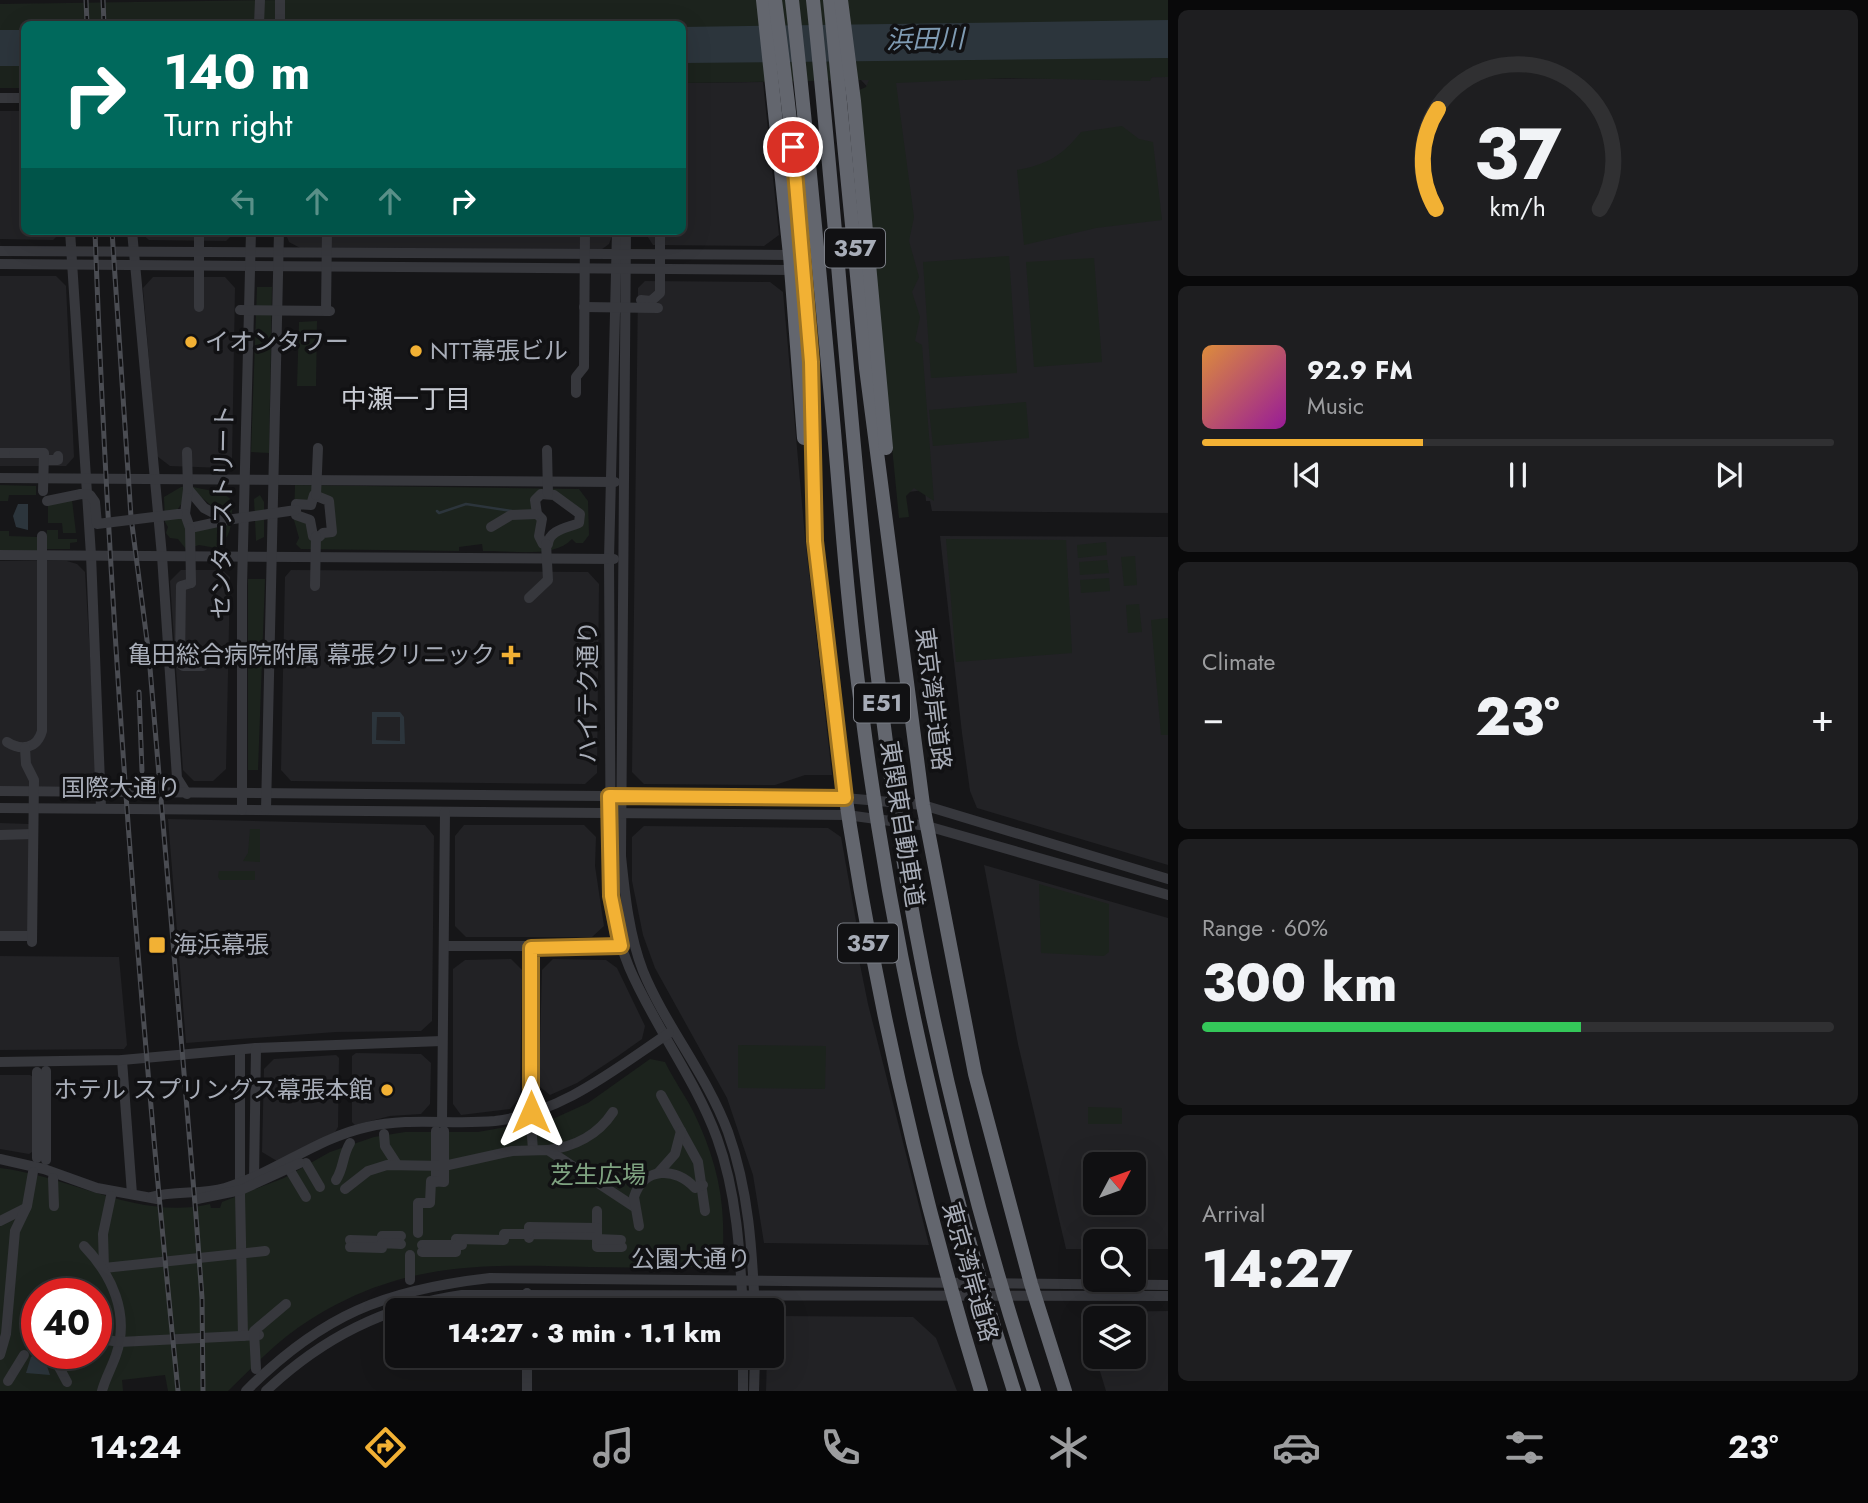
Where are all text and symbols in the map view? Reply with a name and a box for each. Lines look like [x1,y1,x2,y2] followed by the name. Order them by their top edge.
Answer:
[886,19,967,59] water label: 浜田川
[164,37,310,107] text: 140 m
[49,49,140,140] icon: right
[1474,101,1562,206] text: 37
[164,102,293,148] text: Turn right
[763,117,823,177] pin
[774,128,812,166] icon: arrive
[225,182,263,220] icon: left
[298,182,336,220] icon: ahead
[371,182,409,220] icon: ahead
[444,182,482,220] icon: right
[1490,189,1546,225] text: km/h
[825,229,885,268] road number: 357
[205,324,349,359] place label: イオンタワー
[430,333,568,368] place label: NTT幕張ビル
[183,334,199,350] marker: イオンタワー
[408,343,424,359] marker: NTT幕張ビル
[1307,351,1413,389] text: 92.9 FM
[341,380,471,418] district label: 中瀬一丁目
[1307,389,1364,423] text: Music
[203,404,242,620] street label: センターストリート
[1288,456,1326,494] icon: previous
[1499,456,1537,494] icon: pause
[1710,456,1748,494] icon: next
[570,620,605,764] street label: ハイテク通り
[907,625,960,773] street label: 東京湾岸道路
[128,637,495,672] place label: 亀田総合病院附属 幕張クリニック
[501,645,521,665] marker: 亀田総合病院附属 幕張クリニック
[1202,645,1275,679] text: Climate
[1475,679,1560,755] text: 23°
[854,684,910,722] road number: E51
[1202,690,1224,745] text: −
[1811,690,1834,745] text: +
[872,738,933,910] street label: 東関東自動車道
[61,770,181,805] street label: 国際大通り
[1202,911,1328,945] text: Range · 60%
[838,924,898,962] road number: 357
[173,927,269,962] place label: 海浜幕張
[147,935,167,955] marker: 海浜幕張
[1202,945,1397,1021] text: 300 km
[54,1072,373,1107] place label: ホテル スプリングス幕張本館
[494,1075,568,1149] position arrow
[379,1082,395,1098] marker: ホテル スプリングス幕張本館
[1083,1152,1146,1214] north arrow
[1083,1152,1146,1369] map controls
[550,1157,646,1192] park label: 芝生広場
[1202,1197,1265,1231] text: Arrival
[934,1198,1007,1346] street label: 東京湾岸道路
[1083,1229,1146,1292] button: search
[1202,1231,1353,1307] text: 14:27
[631,1241,751,1276] street label: 公園大通り
[21,1278,112,1369] speed limit sign: 40
[1083,1306,1146,1369] button: layers
[448,1314,721,1352] text: 14:27 · 3 min · 1.1 km
[361,1423,410,1472] icon: directions
[589,1423,638,1472] icon: music
[816,1423,865,1472] icon: phone
[1044,1423,1093,1472] icon: climate
[1272,1423,1321,1472] icon: car
[1500,1423,1549,1472] icon: filters
[89,1424,182,1470] text: 14:24
[1728,1424,1778,1470] text: 23°

